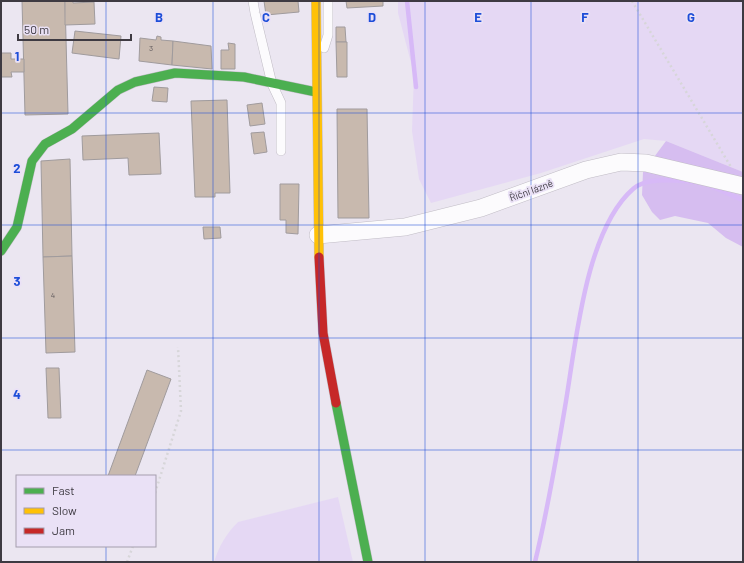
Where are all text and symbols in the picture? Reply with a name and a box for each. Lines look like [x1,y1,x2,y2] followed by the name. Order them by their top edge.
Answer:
[155,9,163,25] text: B
[262,9,270,25] text: C
[368,9,376,25] text: D
[474,9,482,25] text: E
[581,9,589,25] text: F
[687,9,695,25] text: G
[18,16,131,42] scale bar
[24,22,49,36] text: 50 m
[149,43,153,53] house number: 3
[15,48,19,64] text: 1
[13,160,21,176] text: 2
[508,177,554,203] street label: Říční lázně
[13,273,21,289] text: 3
[51,290,55,300] house number: 4
[13,386,21,402] text: 4
[16,475,156,547] legend
[52,483,75,497] text: Fast
[52,503,77,517] text: Slow
[52,523,75,537] text: Jam

